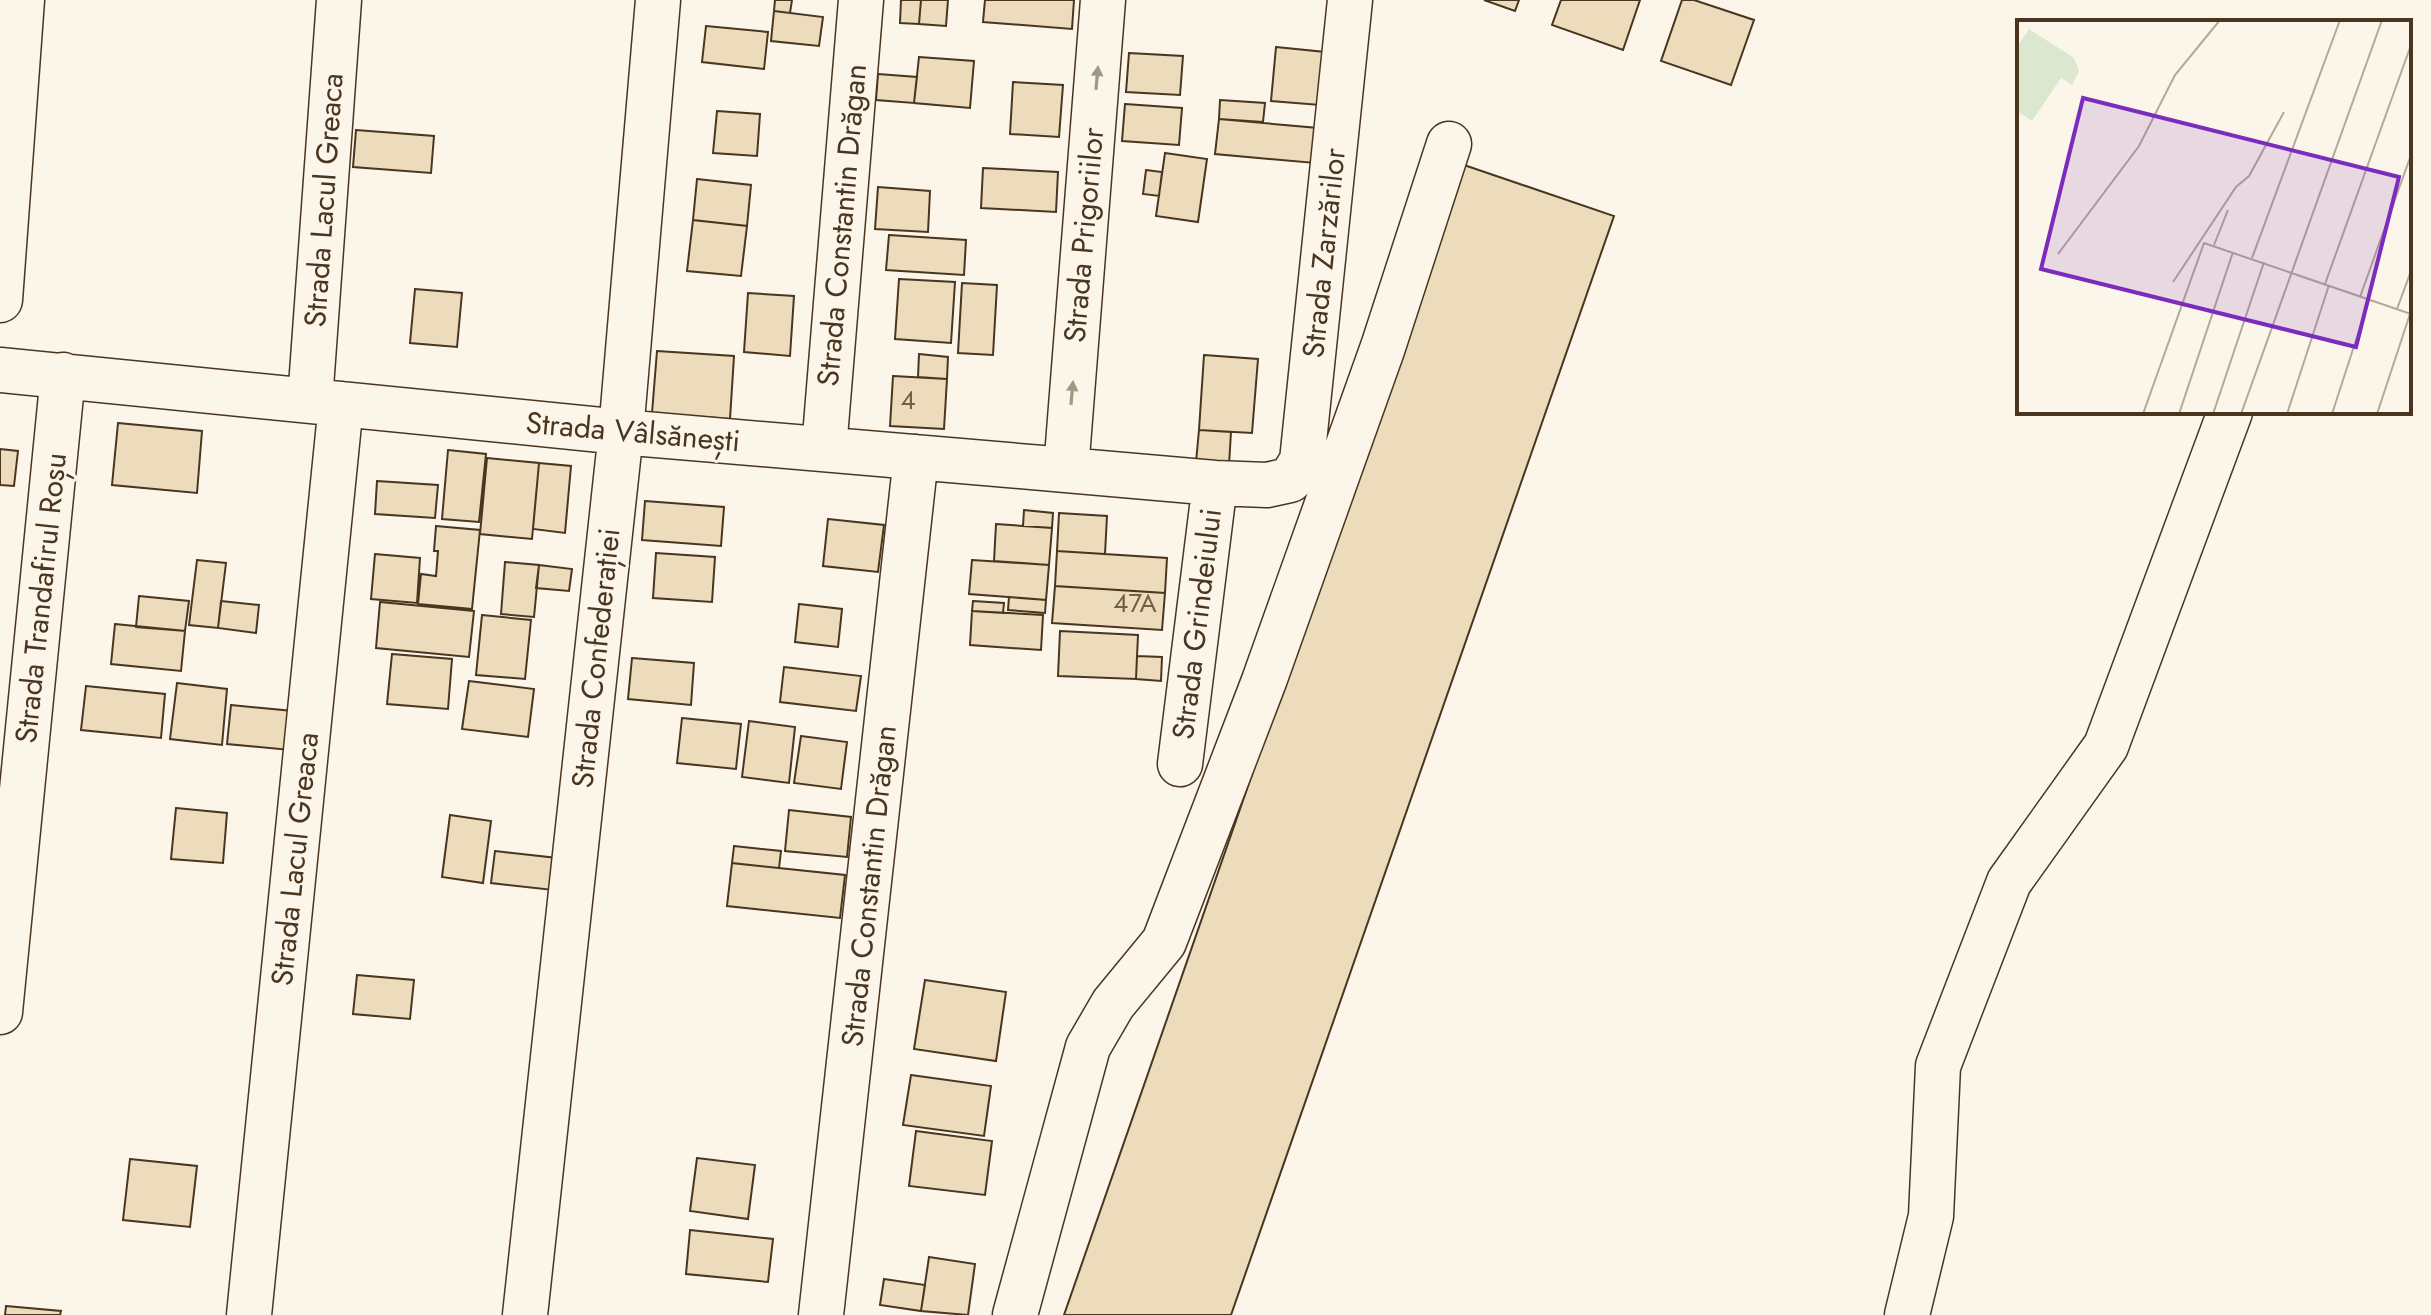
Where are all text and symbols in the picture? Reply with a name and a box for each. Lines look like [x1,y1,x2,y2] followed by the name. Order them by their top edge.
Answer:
[2017,20,2411,414] inset map
[806,62,877,388] street label: Strada Constantin Drăgan
[1091,65,1104,90] one-way arrow
[293,71,354,328] street label: Strada Lacul Greaca
[1053,125,1114,344] street label: Strada Prigoriilor
[1291,145,1356,360] street label: Strada Zarzărilor
[1066,380,1079,405] one-way arrow
[900,381,916,419] house number: 4
[524,401,742,462] street label: Strada Vâlsănești
[4,451,77,745] street label: Strada Trandafirul Roșu
[1161,506,1232,742] street label: Strada Grindeiului
[560,526,631,790] street label: Strada Confederației
[1113,584,1158,622] house number: 47A
[830,723,907,1049] street label: Strada Constantin Drăgan
[260,730,329,988] street label: Strada Lacul Greaca

